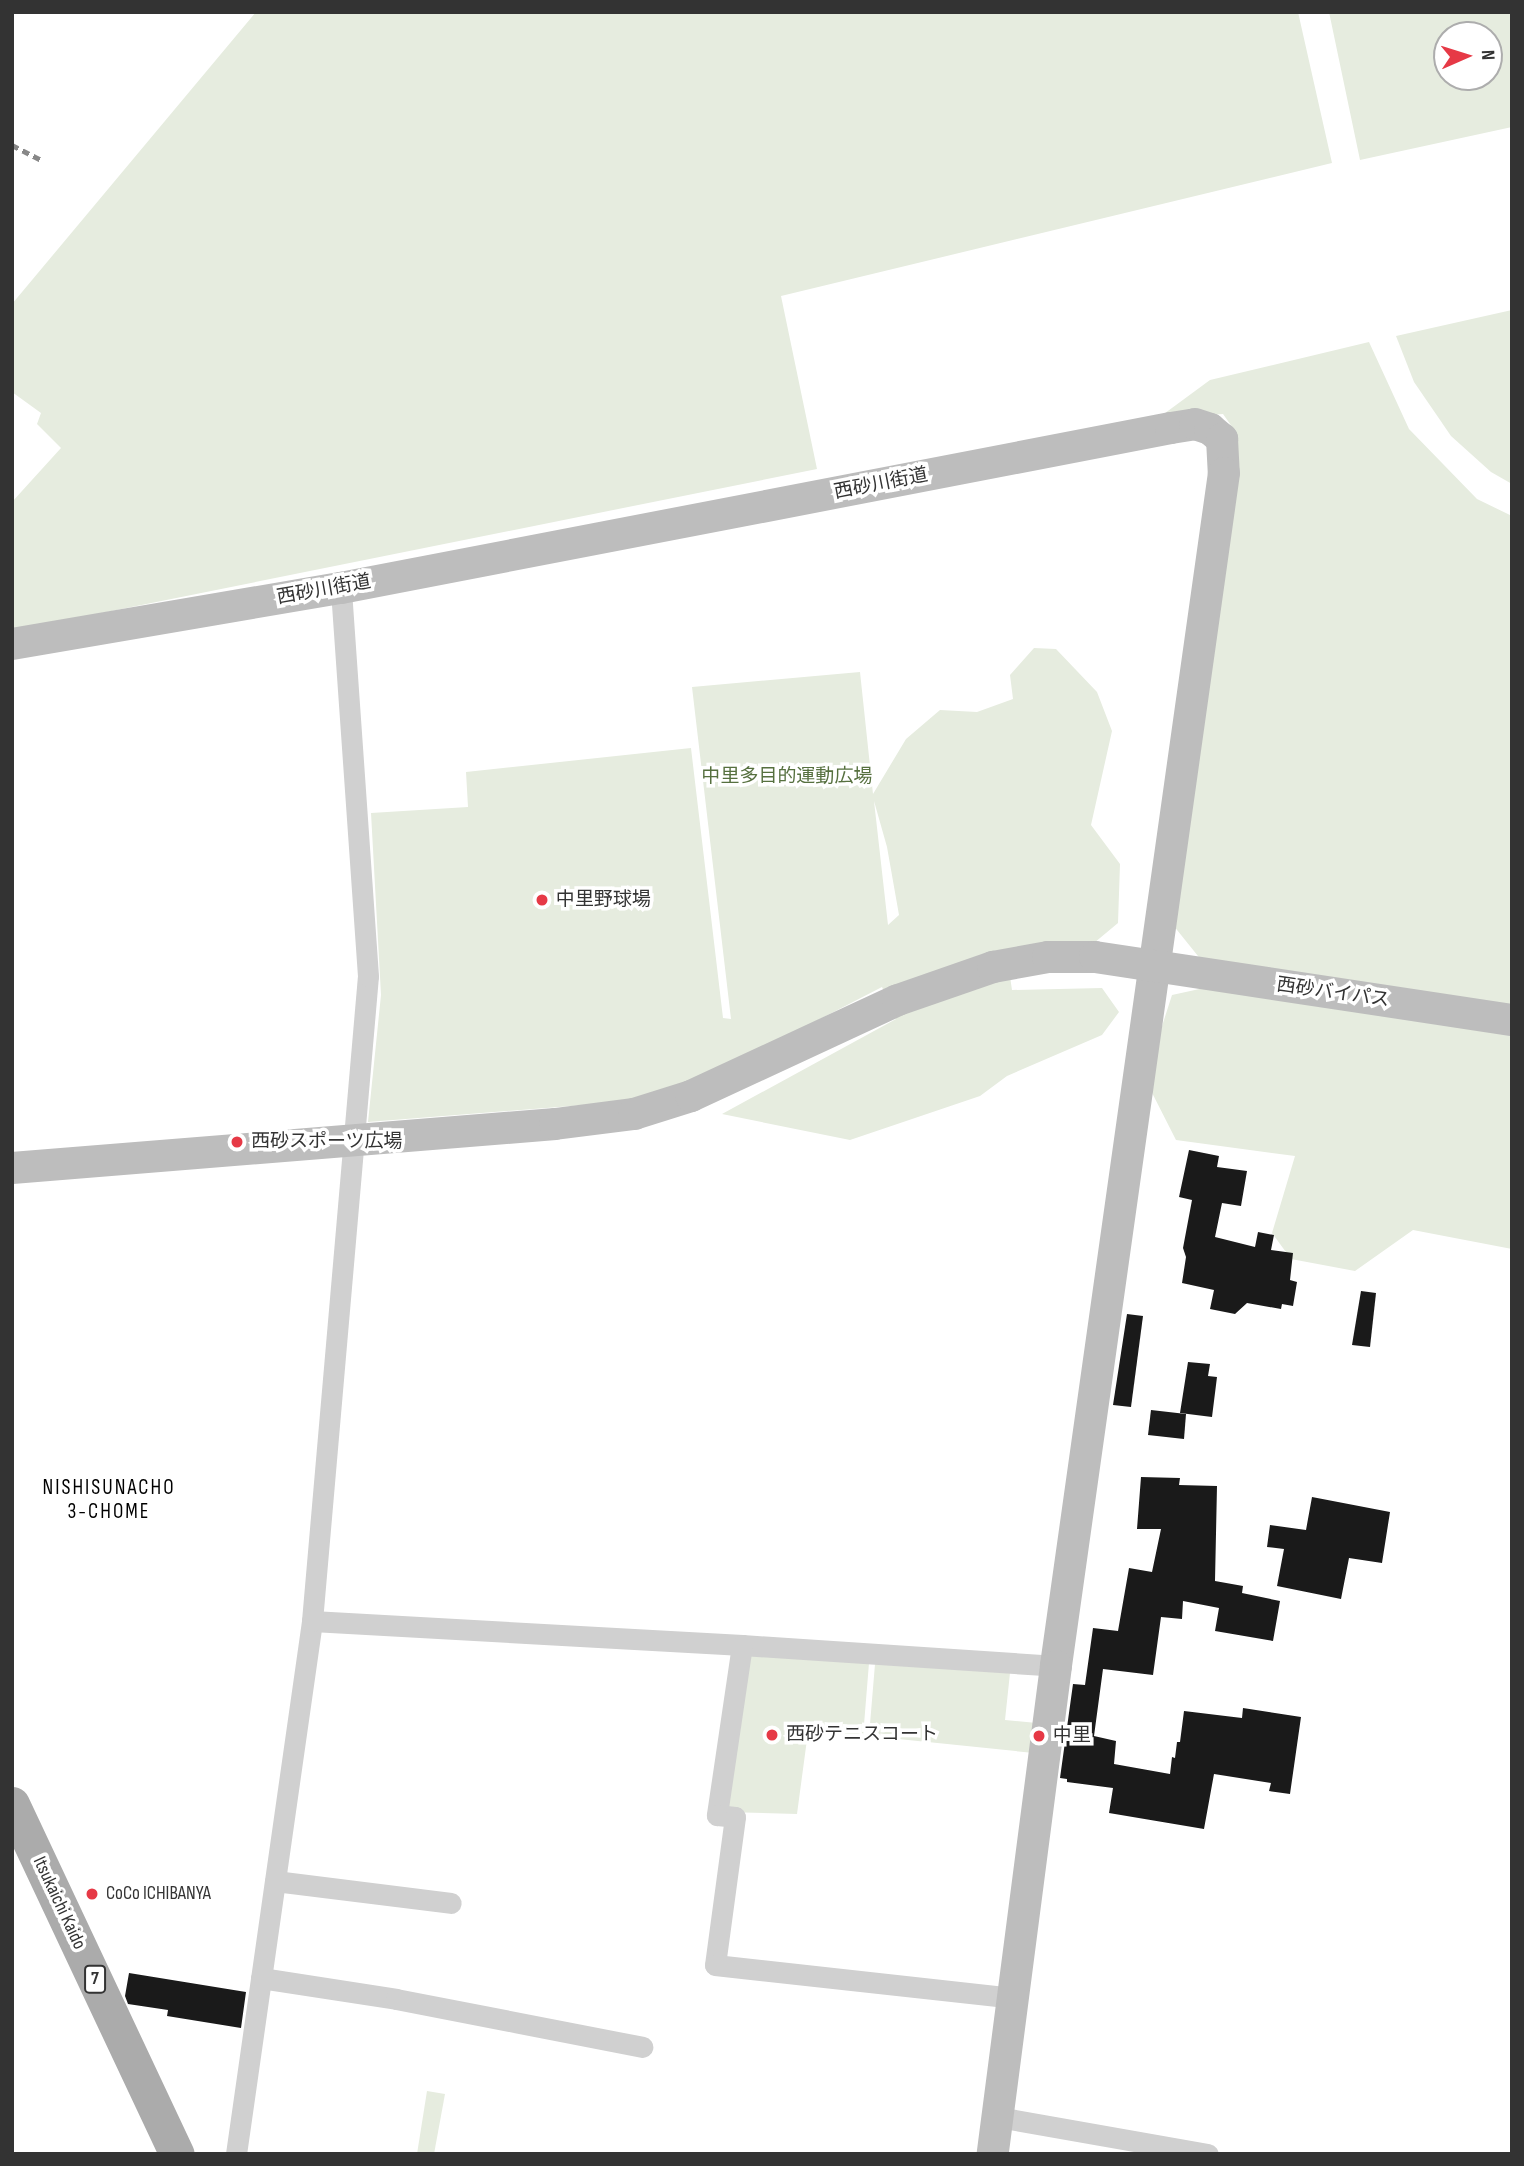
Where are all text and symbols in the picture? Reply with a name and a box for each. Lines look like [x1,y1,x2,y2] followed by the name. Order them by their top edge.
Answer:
[1433,21,1503,91] north arrow
[1476,49,1499,61] text: N
[832,464,930,504] street label: 西砂川街道
[275,571,373,609] street label: 西砂川街道
[702,766,872,788] park label: 中里多目的運動広場
[556,889,651,911] place label: 中里野球場
[534,892,550,908] marker: 中里野球場
[1275,974,1391,1012] street label: 西砂バイパス
[251,1131,403,1153] place label: 西砂スポーツ広場
[229,1134,245,1150] marker: 西砂スポーツ広場
[44,1475,174,1525] district label: NISHISUNACHO 3-CHOME
[786,1724,938,1746] place label: 西砂テニスコート
[1053,1725,1091,1747] place label: 中里
[764,1727,780,1743] marker: 西砂テニスコート
[1031,1728,1047,1744] marker: 中里
[28,1853,90,1953] street label: Itsukaichi Kaido
[106,1883,211,1905] place label: CoCo ICHIBANYA
[84,1886,100,1902] marker: CoCo ICHIBANYA
[83,1965,107,1994] road number: 7

